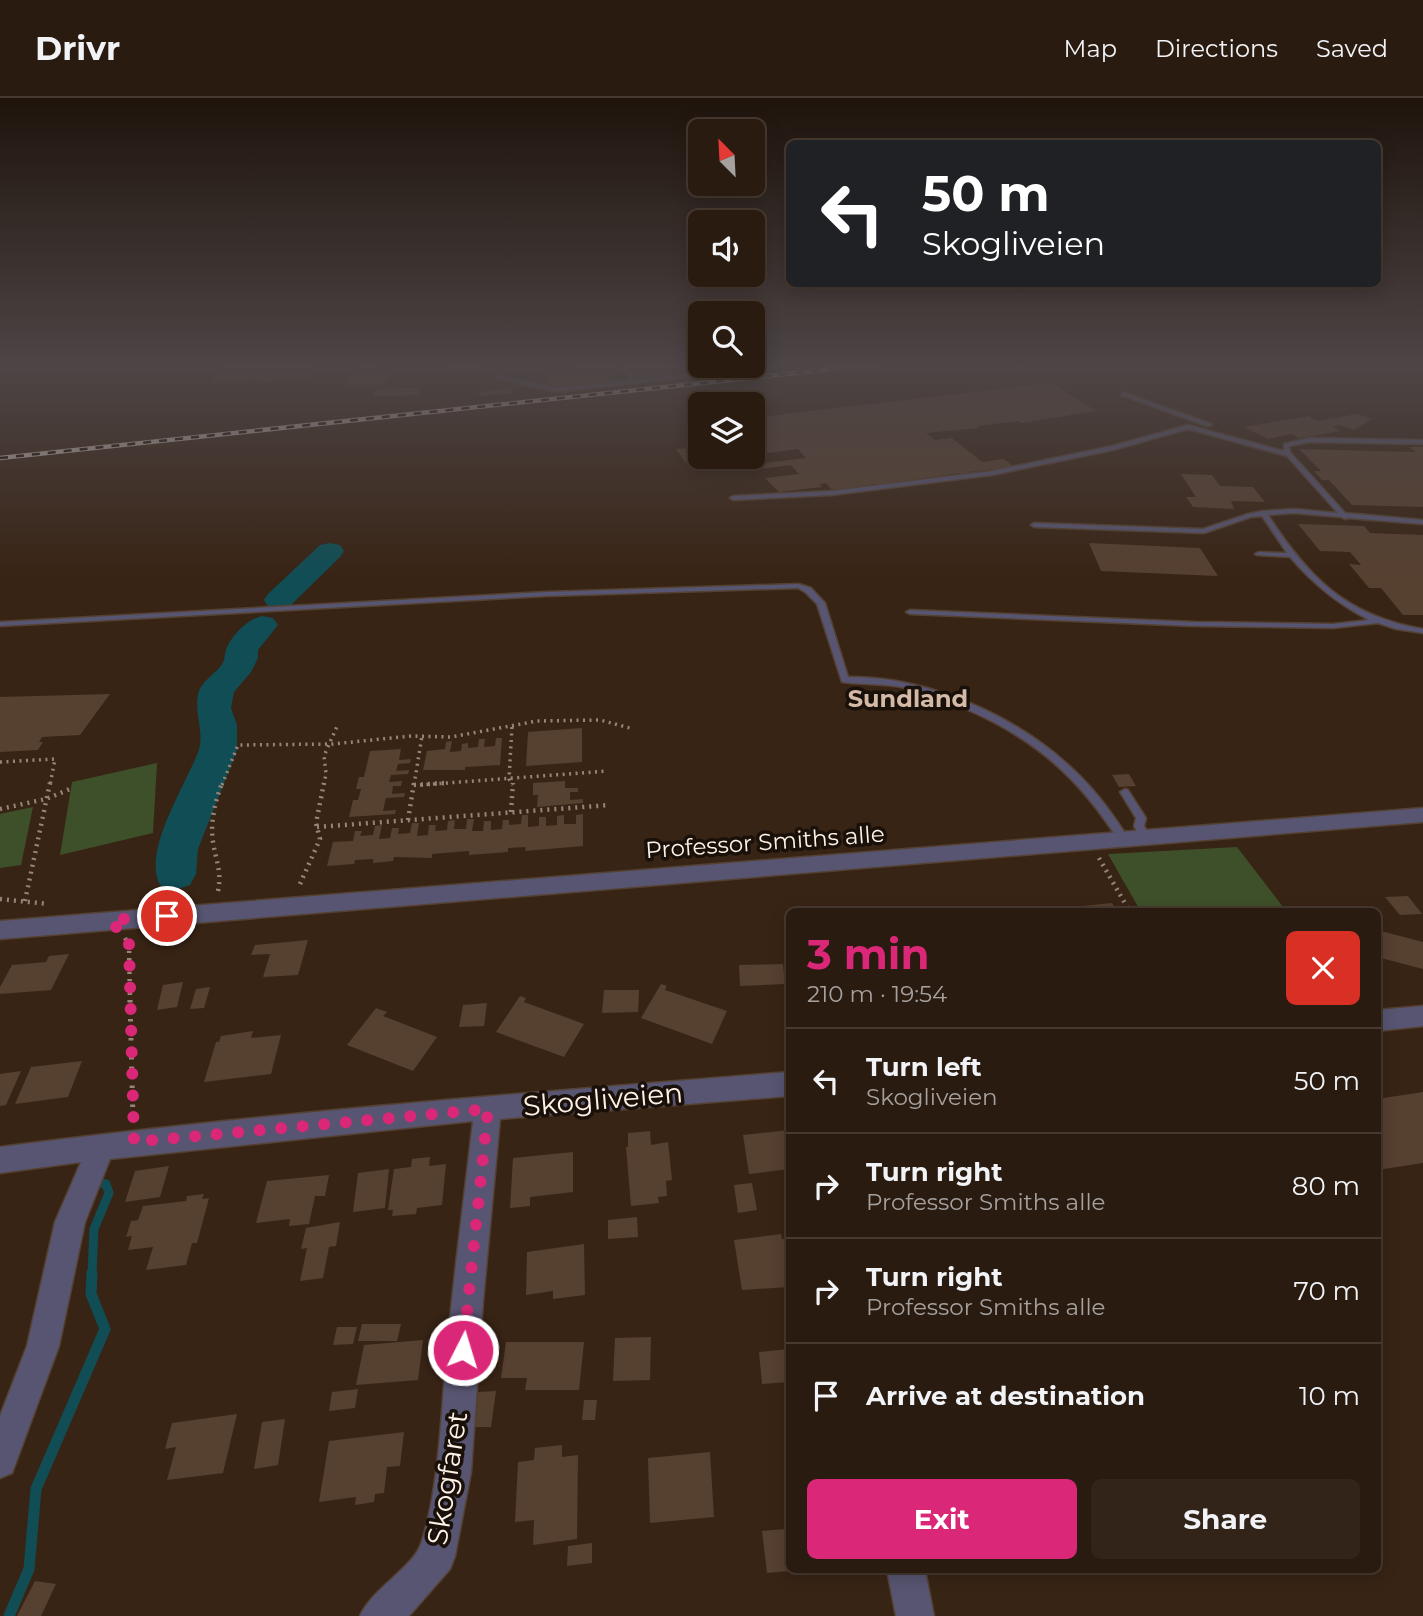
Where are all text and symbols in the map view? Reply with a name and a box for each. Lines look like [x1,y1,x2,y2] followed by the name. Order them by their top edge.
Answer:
[35,28,120,68] text: Drivr
[1064,34,1117,63] text: Map
[1155,34,1278,63] text: Directions
[1316,34,1388,63] text: Saved
[688,119,765,196] north arrow
[688,119,765,469] map controls
[922,164,1050,223] text: 50 m
[807,168,898,259] icon: left
[688,210,765,287] button: sound
[922,224,1105,263] text: Skogliveien
[688,301,765,378] button: search
[688,392,765,469] button: layers
[848,684,968,713] district label: Sundland
[645,820,885,864] street label: Professor Smiths alle
[137,886,197,946] pin
[148,897,186,935] icon: arrive
[807,928,929,980] text: 3 min
[1286,931,1360,1005] button: close
[807,980,947,1008] text: 210 m · 19:54
[866,1051,982,1083] text: Turn left
[807,1062,845,1100] icon: left
[1294,1065,1360,1097] text: 50 m
[522,1075,684,1123] street label: Skogliveien
[866,1083,998,1111] text: Skogliveien
[866,1156,1002,1188] text: Turn right
[807,1167,845,1205] icon: right
[1292,1170,1360,1202] text: 80 m
[866,1188,1105,1216] text: Professor Smiths alle
[866,1261,1002,1293] text: Turn right
[807,1272,845,1310] icon: right
[1294,1275,1360,1307] text: 70 m
[866,1293,1105,1321] text: Professor Smiths alle
[426,1313,500,1387] position arrow
[807,1377,845,1415] icon: arrive
[866,1380,1145,1412] text: Arrive at destination
[1299,1380,1360,1412] text: 10 m
[420,1409,474,1547] street label: Skogfaret
[807,1479,1077,1559] button: Exit
[1091,1479,1360,1559] button: Share

